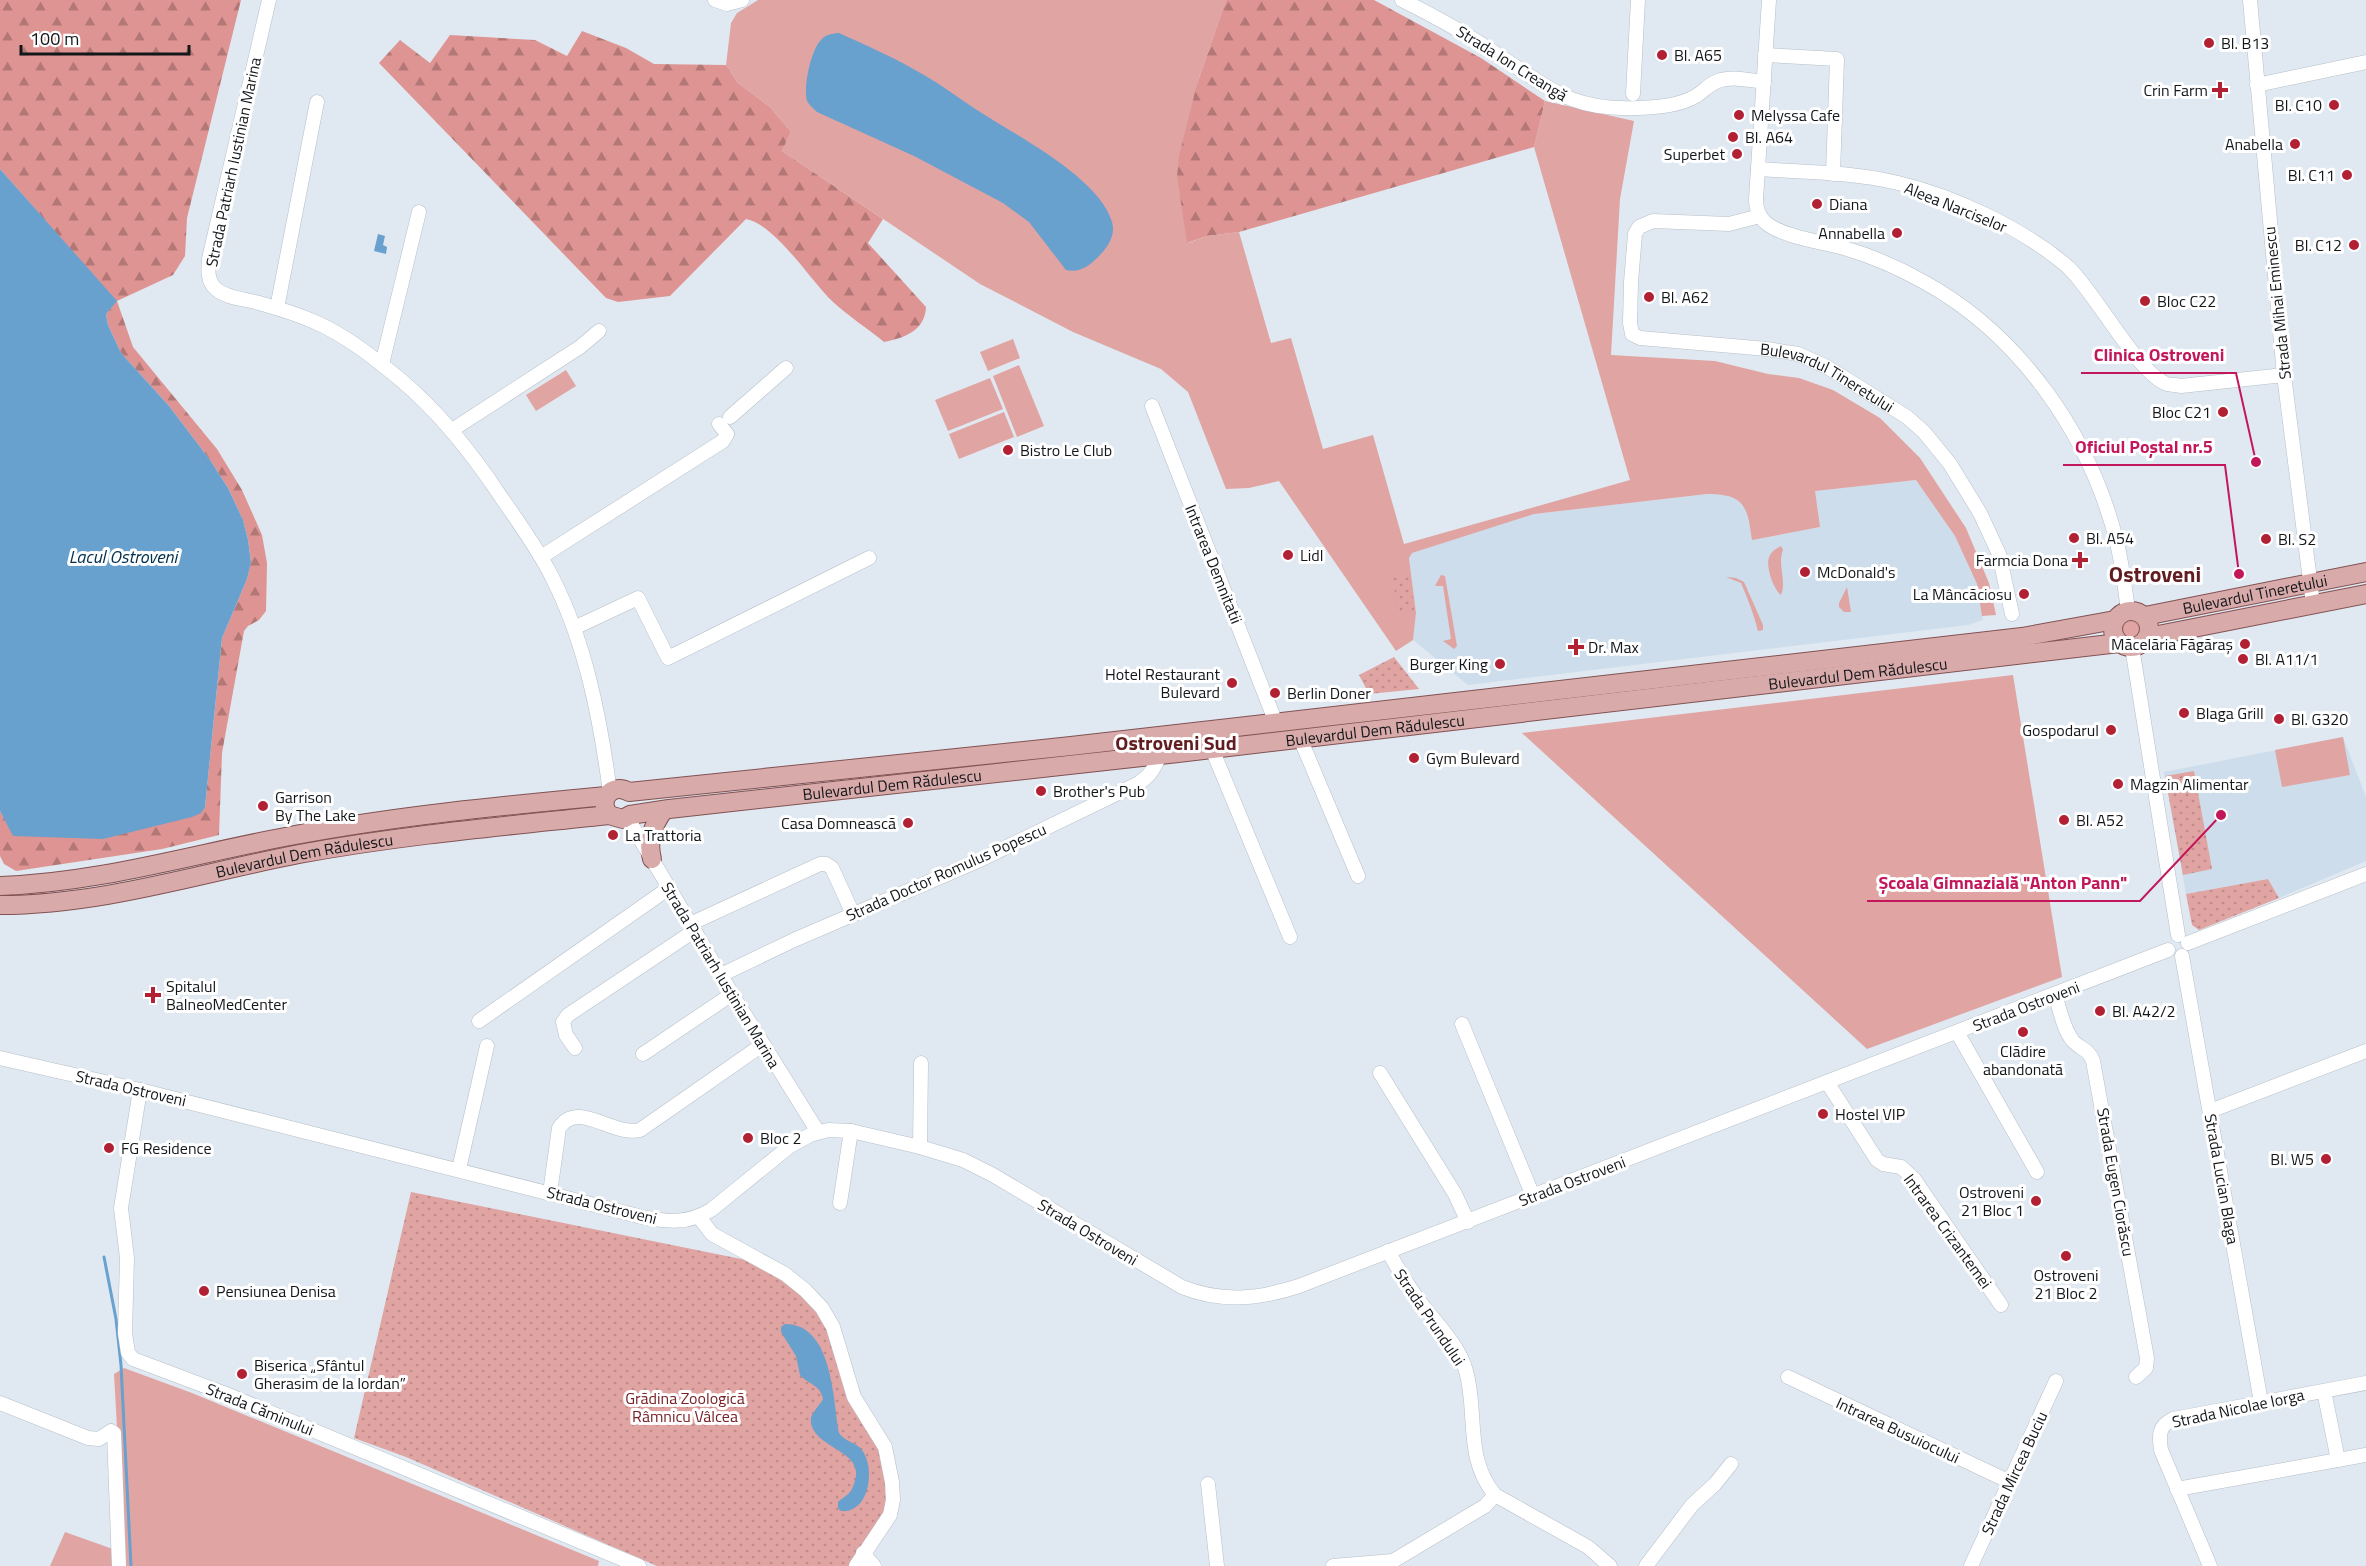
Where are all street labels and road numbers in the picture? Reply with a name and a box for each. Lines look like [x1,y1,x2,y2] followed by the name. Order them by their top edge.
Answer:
[1452,19,1572,107] street label: Strada Ion Creangă
[199,55,267,269] street label: Strada Patriarh Iustinian Marina
[1901,175,2011,239] street label: Aleea Narciselor
[2257,225,2297,381] street label: Strada Mihai Eminescu
[1759,336,1899,418] street label: Bulevardul Tineretului
[1179,501,1249,627] street label: Intrarea Demnitatii
[2180,568,2329,620] street label: Bulevardul Tineretului
[1767,651,1949,696] street label: Bulevardul Dem Rădulescu
[1284,708,1466,752] street label: Bulevardul Dem Rădulescu
[801,763,983,806] street label: Bulevardul Dem Rădulescu
[842,817,1050,927] street label: Strada Doctor Romulus Popescu
[213,827,395,884] street label: Bulevardul Dem Rădulescu
[656,877,786,1073] street label: Strada Patriarh Iustinian Marina
[1969,975,2083,1037] street label: Strada Ostroveni
[73,1064,189,1112] street label: Strada Ostroveni
[2091,1106,2141,1258] street label: Strada Eugen Ciorăscu
[2199,1112,2245,1246] street label: Strada Lucian Blaga
[1515,1150,1629,1212] street label: Strada Ostroveni
[1898,1169,1998,1293] street label: Intrarea Crizantemei
[544,1180,660,1230] street label: Strada Ostroveni
[1034,1193,1142,1271] street label: Strada Ostroveni
[1389,1264,1471,1370] street label: Strada Prundului
[203,1376,317,1442] street label: Strada Căminului
[2170,1382,2306,1434] street label: Strada Nicolae Iorga
[1832,1391,1964,1469] street label: Intrarea Busuiocului
[1975,1407,2053,1539] street label: Strada Mircea Buciu

